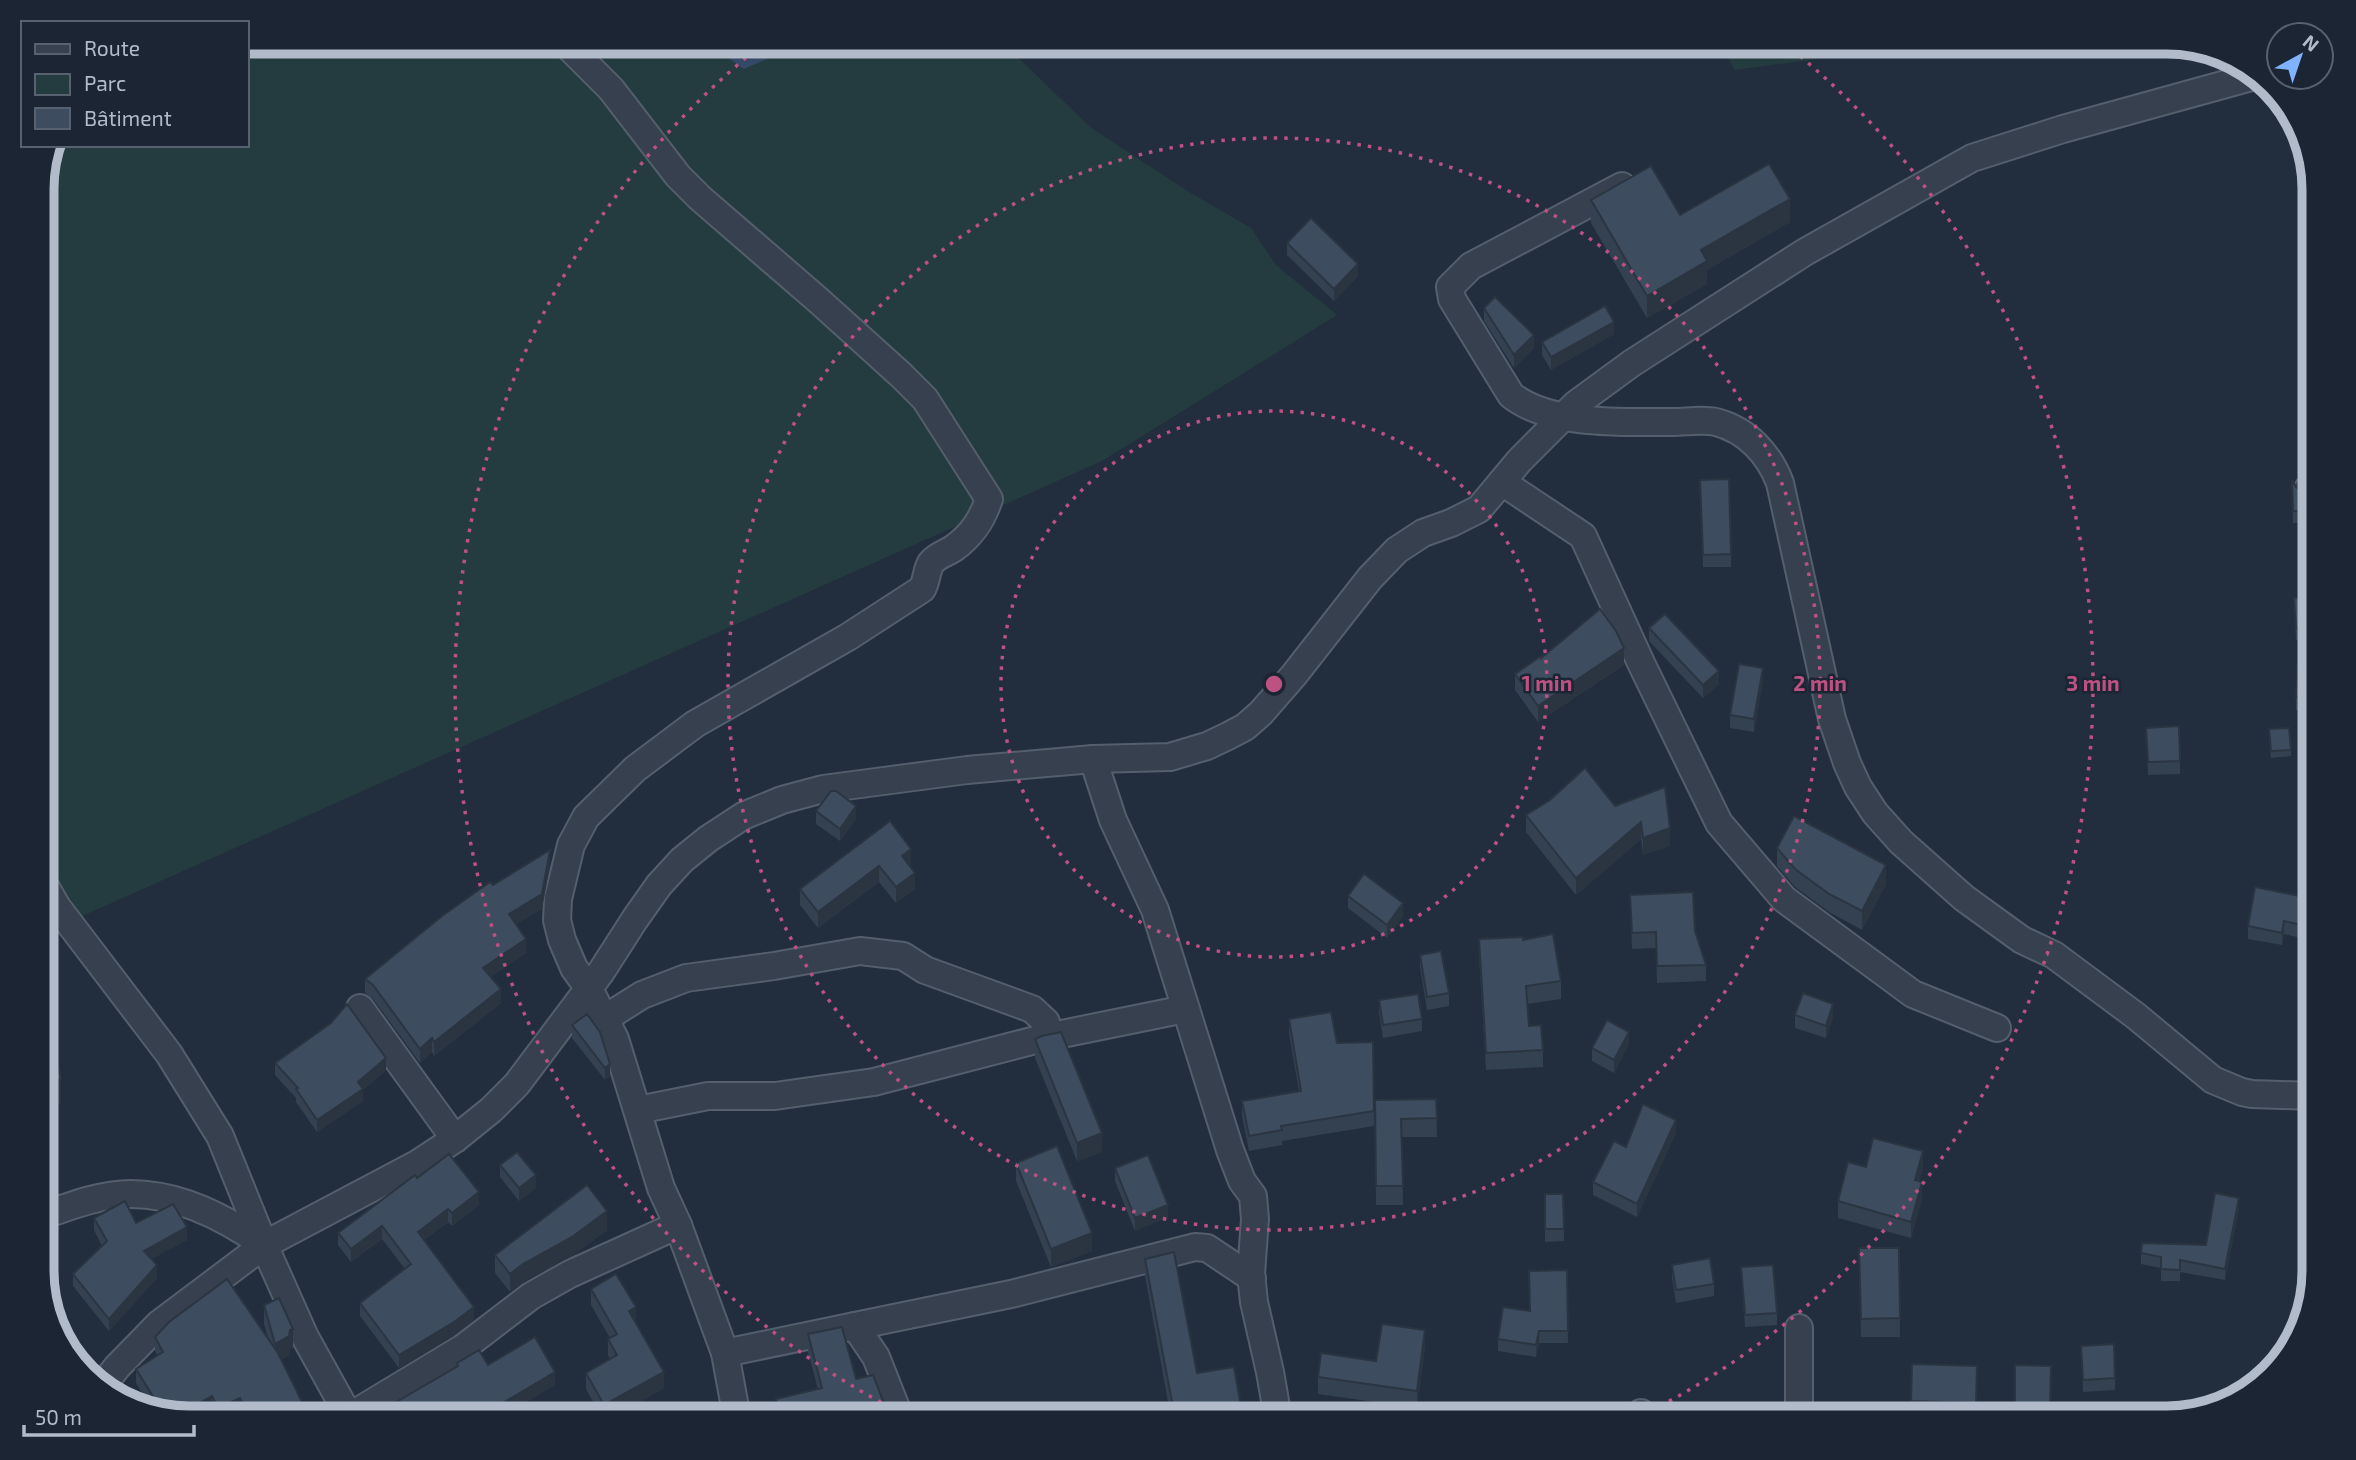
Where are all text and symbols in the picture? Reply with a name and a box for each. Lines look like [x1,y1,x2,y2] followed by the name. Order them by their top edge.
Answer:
[21,21,248,147] legend
[2265,21,2335,91] north arrow
[2299,29,2324,56] text: N
[84,35,140,60] text: Route
[84,70,126,95] text: Parc
[84,105,172,130] text: Bâtiment
[1522,670,1572,695] text: 1 min
[1793,670,1847,695] text: 2 min
[2066,670,2120,695] text: 3 min
[1262,672,1286,696] centre of rings
[24,1394,194,1438] scale bar
[35,1404,82,1429] text: 50 m

